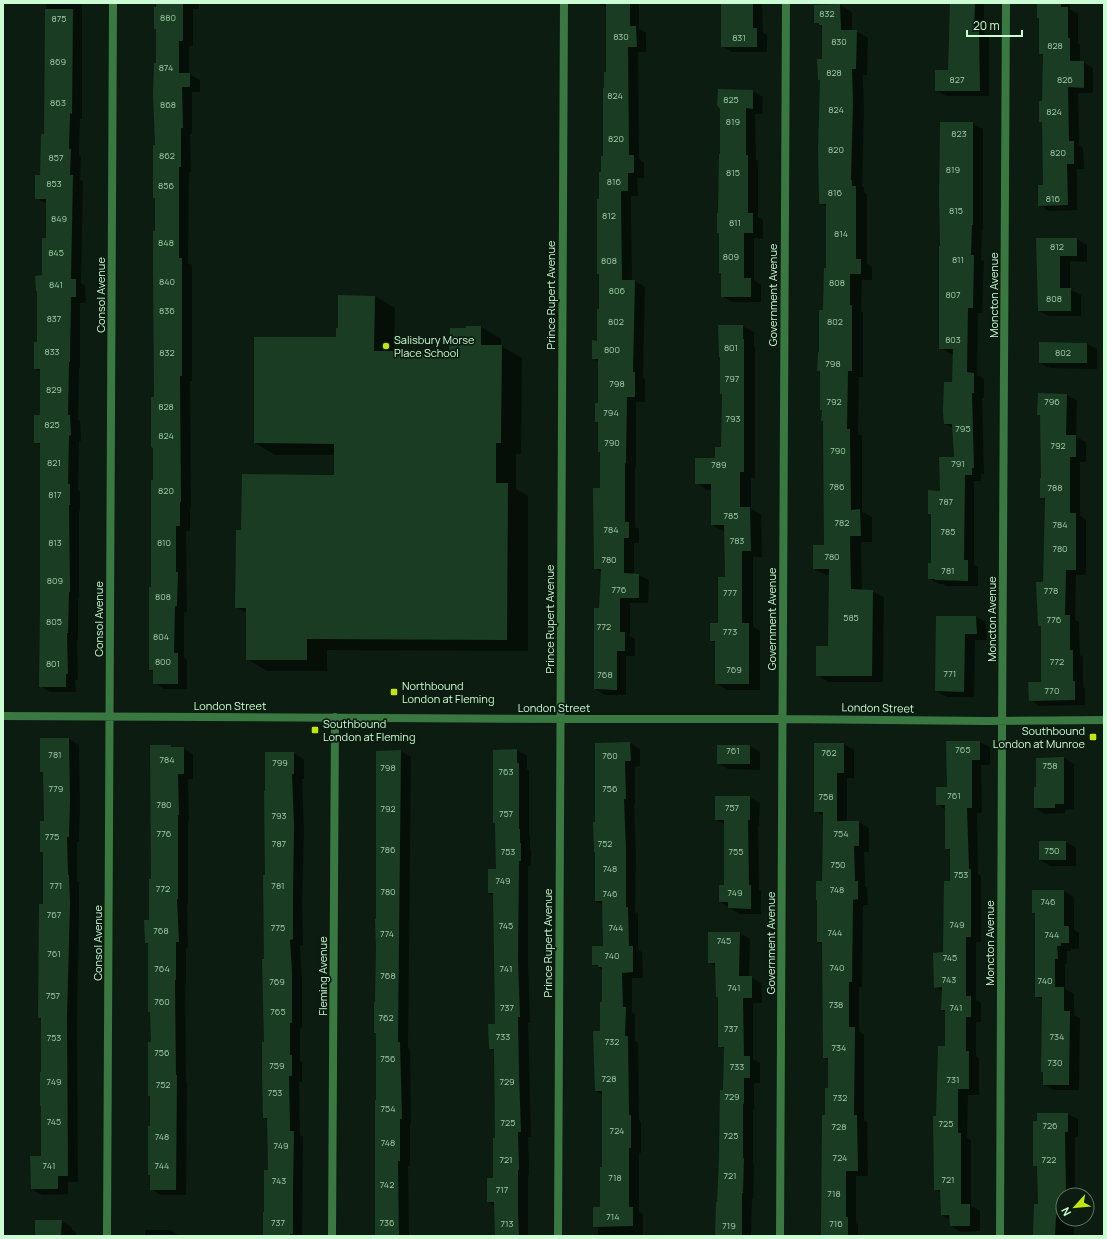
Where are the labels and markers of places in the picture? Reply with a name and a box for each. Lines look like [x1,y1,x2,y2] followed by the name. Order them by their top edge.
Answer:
[394,332,475,360] place label: Salisbury Morse Place School
[381,341,391,351] marker: Salisbury Morse Place School
[402,678,494,706] place label: Northbound London at Fleming
[389,687,399,697] marker: Northbound London at Fleming
[323,716,415,744] place label: Southbound London at Fleming
[993,723,1086,751] place label: Southbound London at Munroe
[310,725,320,735] marker: Southbound London at Fleming
[1088,732,1098,742] marker: Southbound London at Munroe

